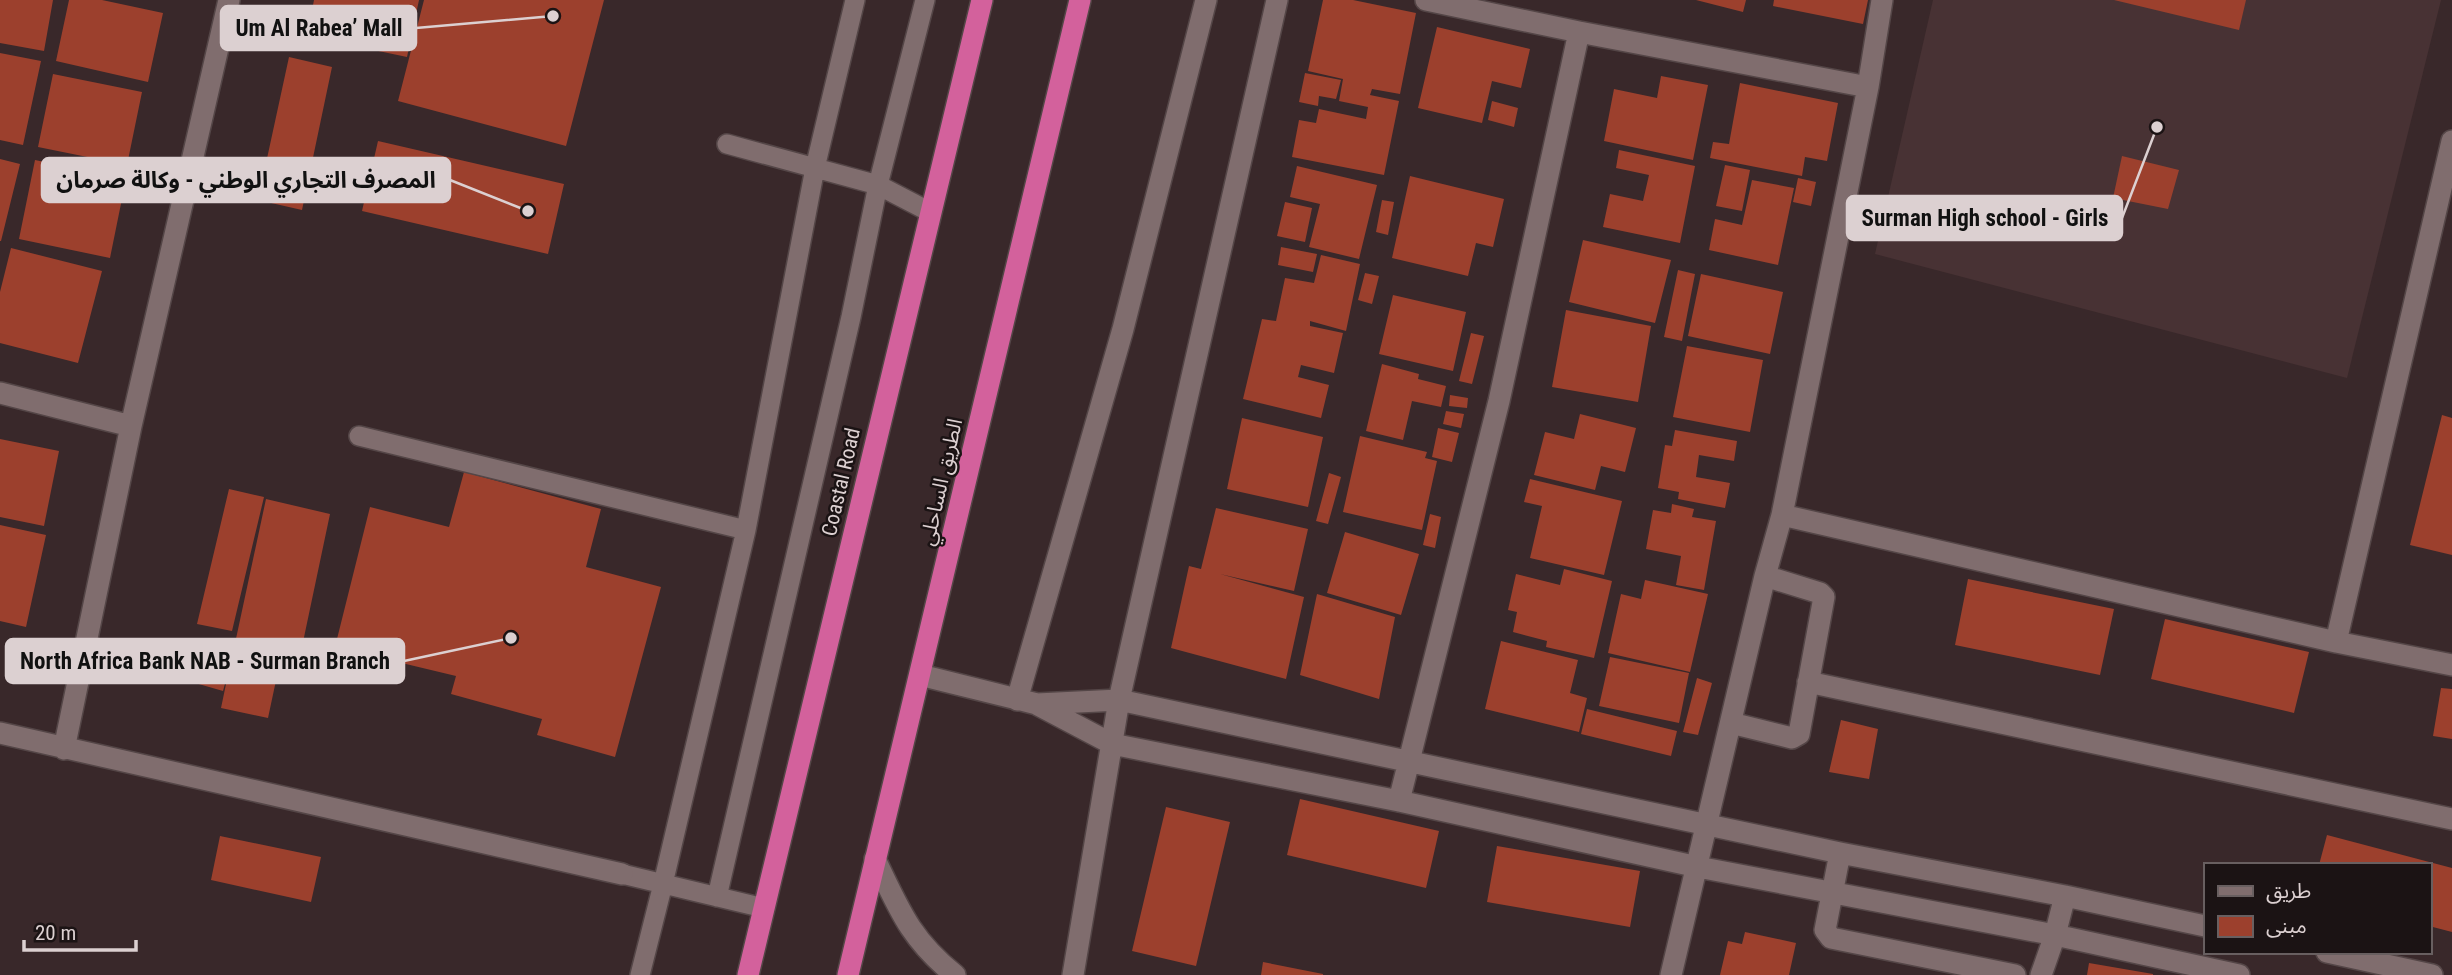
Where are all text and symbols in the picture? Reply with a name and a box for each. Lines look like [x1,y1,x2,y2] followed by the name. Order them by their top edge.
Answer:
[221,6,416,50] callout: Um Al Rabea’ Mall
[235,15,403,42] text: Um Al Rabea’ Mall
[42,158,450,202] callout: المصرف التجاري الوطني - وكالة صرمان
[56,167,436,198] text: المصرف التجاري الوطني - وكالة صرمان
[1847,196,2122,240] callout: Surman High school - Girls
[1861,205,2109,232] text: Surman High school - Girls
[915,416,971,549] street label: الطريق الساحلي
[817,426,865,538] street label: Coastal Road
[6,639,404,683] callout: North Africa Bank NAB - Surman Branch
[20,648,390,675] text: North Africa Bank NAB - Surman Branch
[2204,863,2431,954] legend
[2266,879,2311,904] text: طريق
[24,908,136,952] scale bar
[2266,914,2307,938] text: مبنى
[35,921,76,945] text: 20 m

